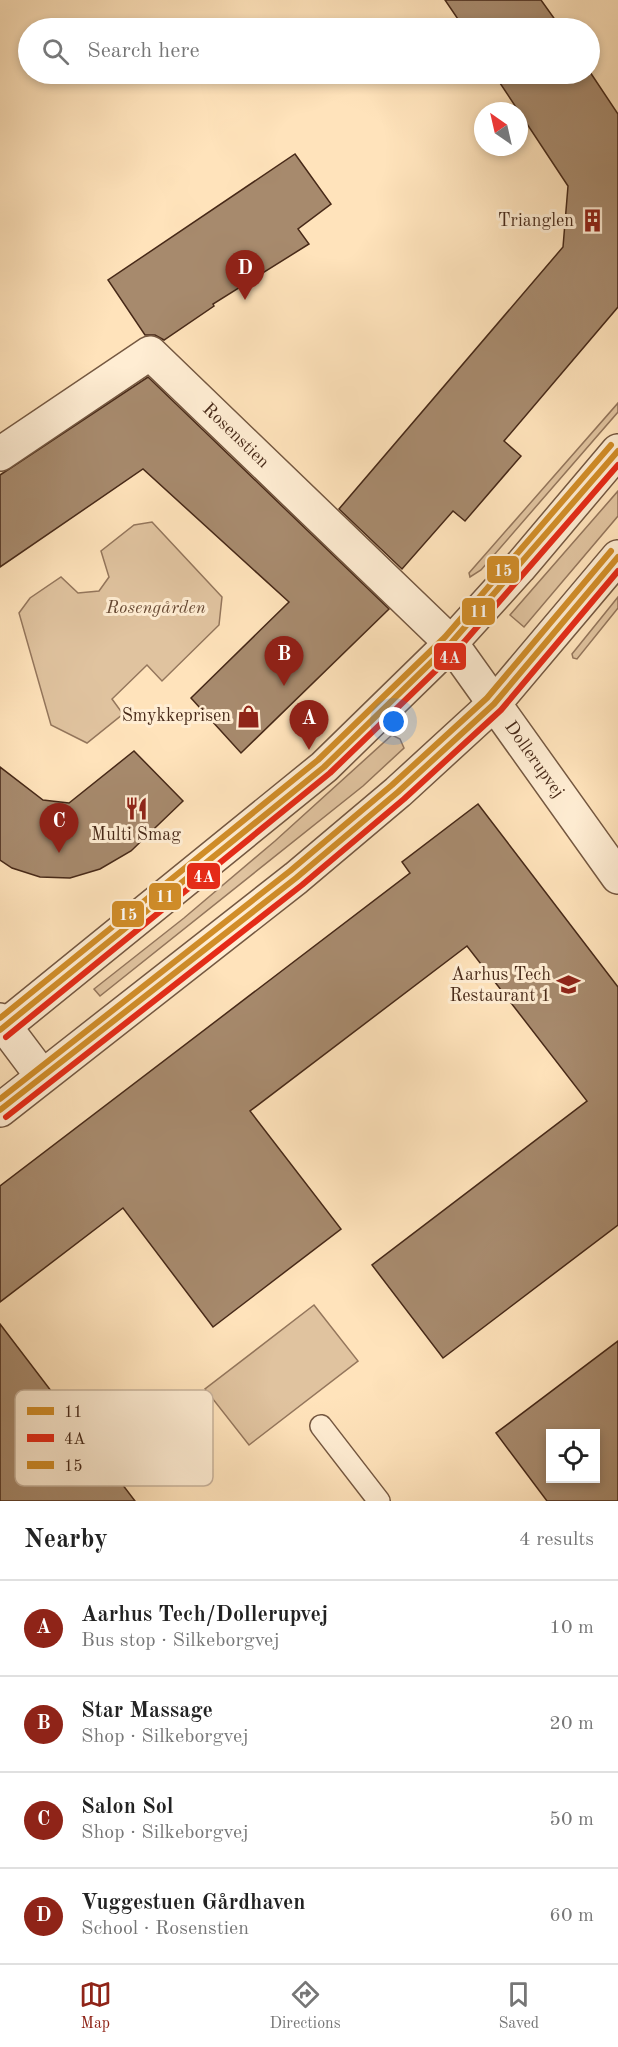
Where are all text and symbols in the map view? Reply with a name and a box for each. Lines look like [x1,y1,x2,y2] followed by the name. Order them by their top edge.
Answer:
[18,18,600,84] search box
[39,35,72,68] icon: search
[87,40,200,62] text: Search here
[474,102,528,156] north arrow
[579,208,605,234] building icon: Trianglen
[498,212,574,230] place label: Trianglen
[226,250,264,300] pin: D
[199,400,273,472] street label: Rosenstien
[486,555,520,584] line badge: 15
[494,564,512,580] text: 15
[461,597,496,626] line badge: 11
[105,599,206,617] park label: Rosengården
[470,605,488,621] text: 11
[264,636,304,686] pin: B
[433,642,467,671] line badge: 4A
[439,651,461,667] text: 4A
[290,700,328,750] pin: A
[236,703,262,729] shop icon: Smykkeprisen
[122,707,231,725] place label: Smykkeprisen
[379,707,408,736] your location
[501,718,567,801] street label: Dollerupvej
[123,796,149,822] restaurant icon: Multi Smag
[40,804,78,853] pin: C
[91,826,181,844] place label: Multi Smag
[186,862,221,890] line badge: 4A
[193,870,215,886] text: 4A
[148,882,182,911] line badge: 11
[156,890,174,906] text: 11
[111,900,145,928] line badge: 15
[119,908,137,924] text: 15
[449,966,551,1005] place label: Aarhus Tech Restaurant 1
[556,972,582,998] school or university icon: Aarhus Tech Restaurant 1
[15,1390,213,1486] legend
[64,1405,83,1421] text: 11
[546,1429,600,1483] map controls
[546,1429,600,1483] button: locate
[64,1432,86,1448] text: 4A
[64,1459,83,1475] text: 15
[24,1527,108,1553] text: Nearby
[519,1530,594,1550] text: 4 results
[81,1604,328,1626] text: Aarhus Tech/Dollerupvej
[36,1618,51,1638] text: A
[549,1618,594,1638] text: 10 m
[81,1631,280,1651] text: Bus stop · Silkeborgvej
[81,1700,213,1722] text: Star Massage
[36,1714,51,1734] text: B
[549,1714,594,1734] text: 20 m
[81,1727,249,1747] text: Shop · Silkeborgvej
[81,1796,174,1818] text: Salon Sol
[37,1810,50,1830] text: C
[549,1810,594,1830] text: 50 m
[81,1823,249,1843] text: Shop · Silkeborgvej
[81,1892,306,1914] text: Vuggestuen Gårdhaven
[36,1906,51,1926] text: D
[549,1906,594,1926] text: 60 m
[81,1919,249,1939] text: School · Rosenstien
[79,1978,112,2034] tab: Map
[270,1978,341,2034] tab: Directions
[498,1978,539,2034] tab: Saved

